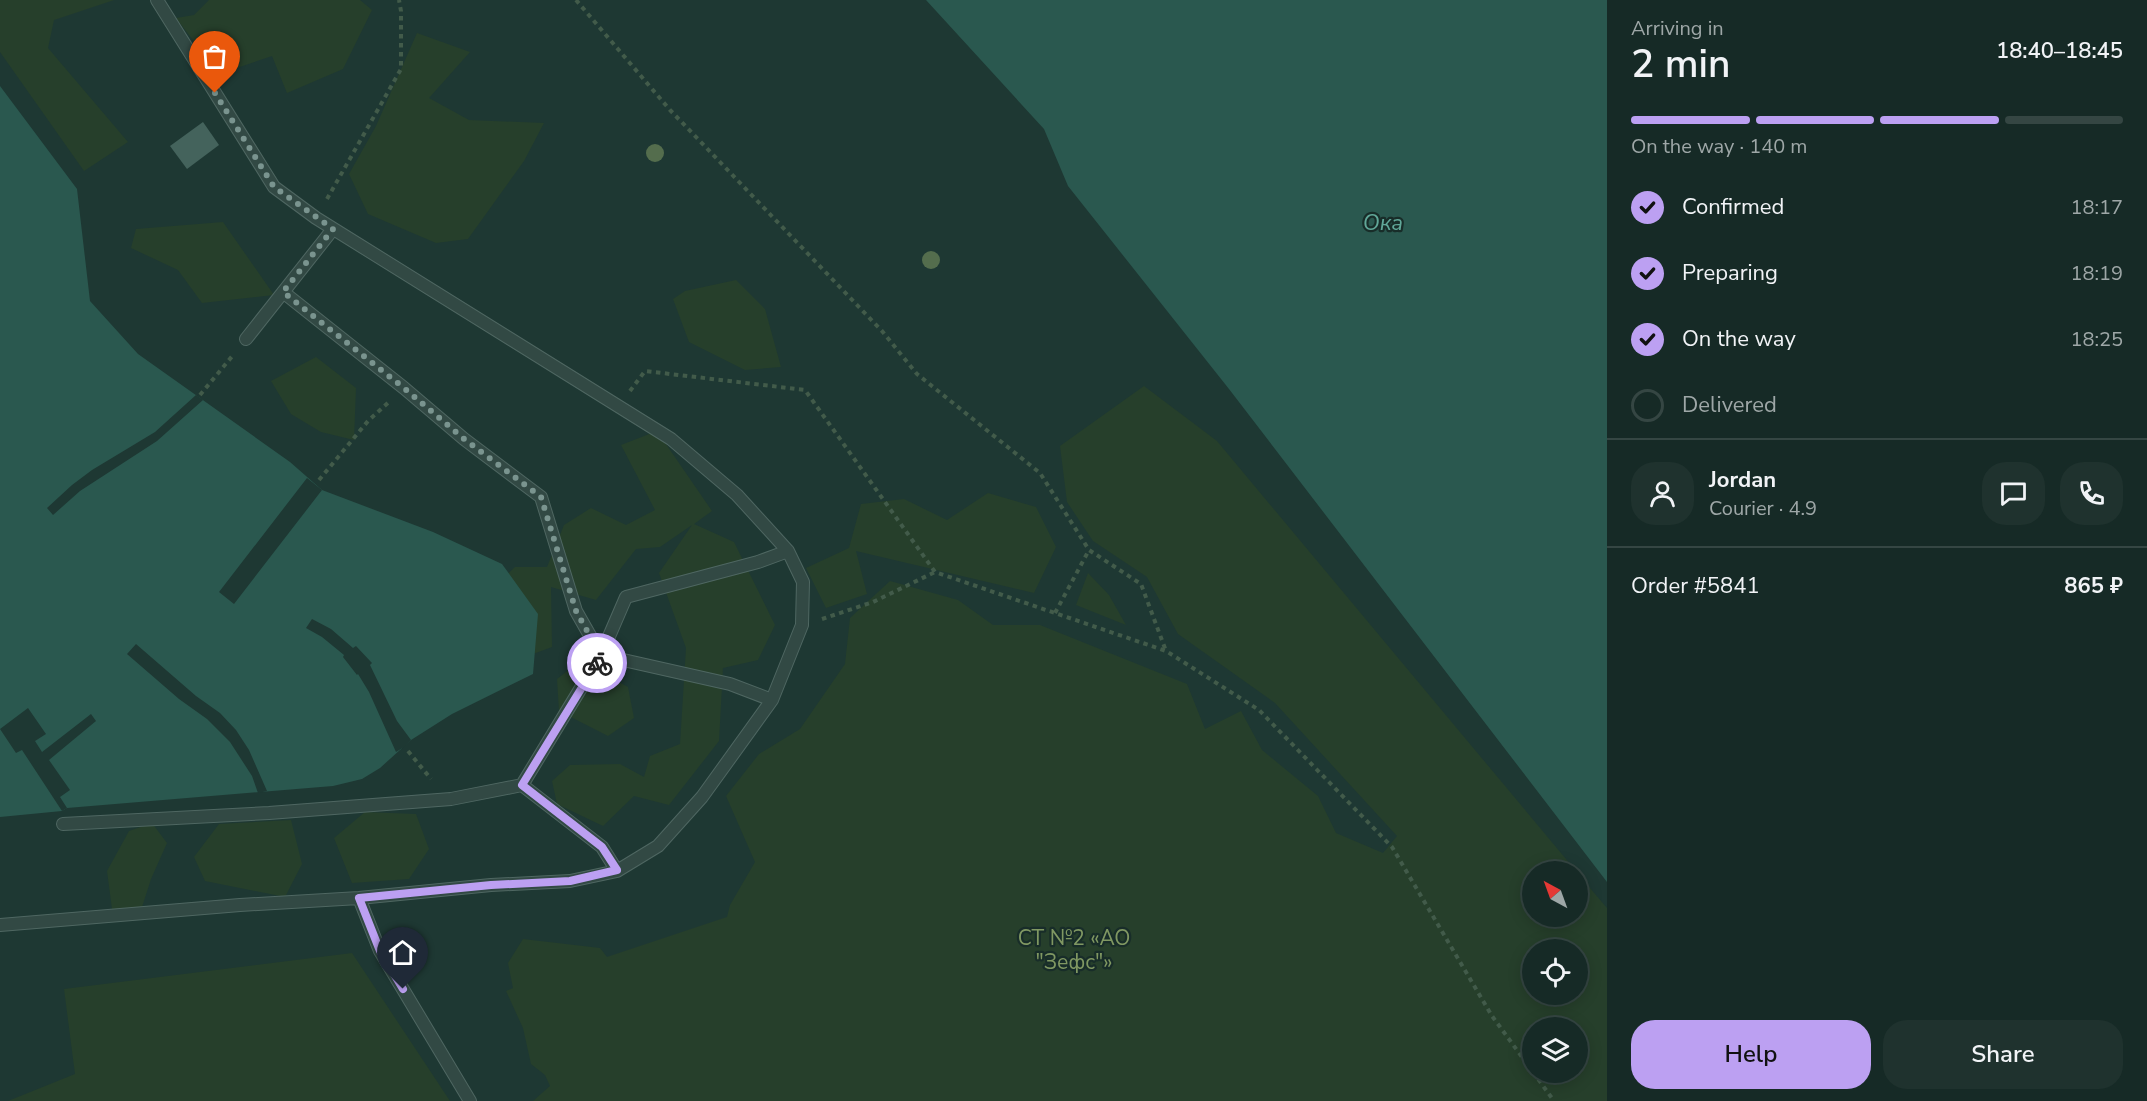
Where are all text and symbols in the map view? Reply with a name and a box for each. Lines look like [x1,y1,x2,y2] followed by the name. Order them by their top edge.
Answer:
[1631,15,1724,42] text: Arriving in
[189,31,240,93] pin
[1996,36,2123,66] text: 18:40–18:45
[1631,38,1730,91] text: 2 min
[198,40,231,73] icon: bag
[1631,133,1807,160] text: On the way · 140 m
[1631,191,1664,224] icon: check
[1682,192,1784,222] text: Confirmed
[2070,194,2123,221] text: 18:17
[1363,208,1403,238] water label: Ока
[1631,257,1664,290] icon: check
[1682,258,1778,288] text: Preparing
[2070,260,2123,287] text: 18:19
[1631,323,1664,356] icon: check
[1682,324,1796,354] text: On the way
[2070,326,2123,353] text: 18:25
[1682,390,1777,420] text: Delivered
[1631,462,1694,525] button: person
[1982,462,2045,525] button: chat
[2060,462,2123,525] button: phone
[1709,465,1776,495] text: Jordan
[1709,495,1817,522] text: Courier · 4.9
[1631,571,1760,601] text: Order #5841
[2064,571,2123,601] text: 865 ₽
[567,633,627,693] courier
[581,647,614,680] icon: bike
[1522,861,1588,927] north arrow
[1522,861,1588,1083] map controls
[1018,924,1130,976] park label: СТ №2 «АО "Зефс"»
[377,927,428,989] pin
[386,936,419,969] icon: home
[1522,939,1588,1005] button: locate
[1522,1017,1588,1083] button: layers
[1631,1020,1871,1089] button: Help
[1883,1020,2123,1089] button: Share

